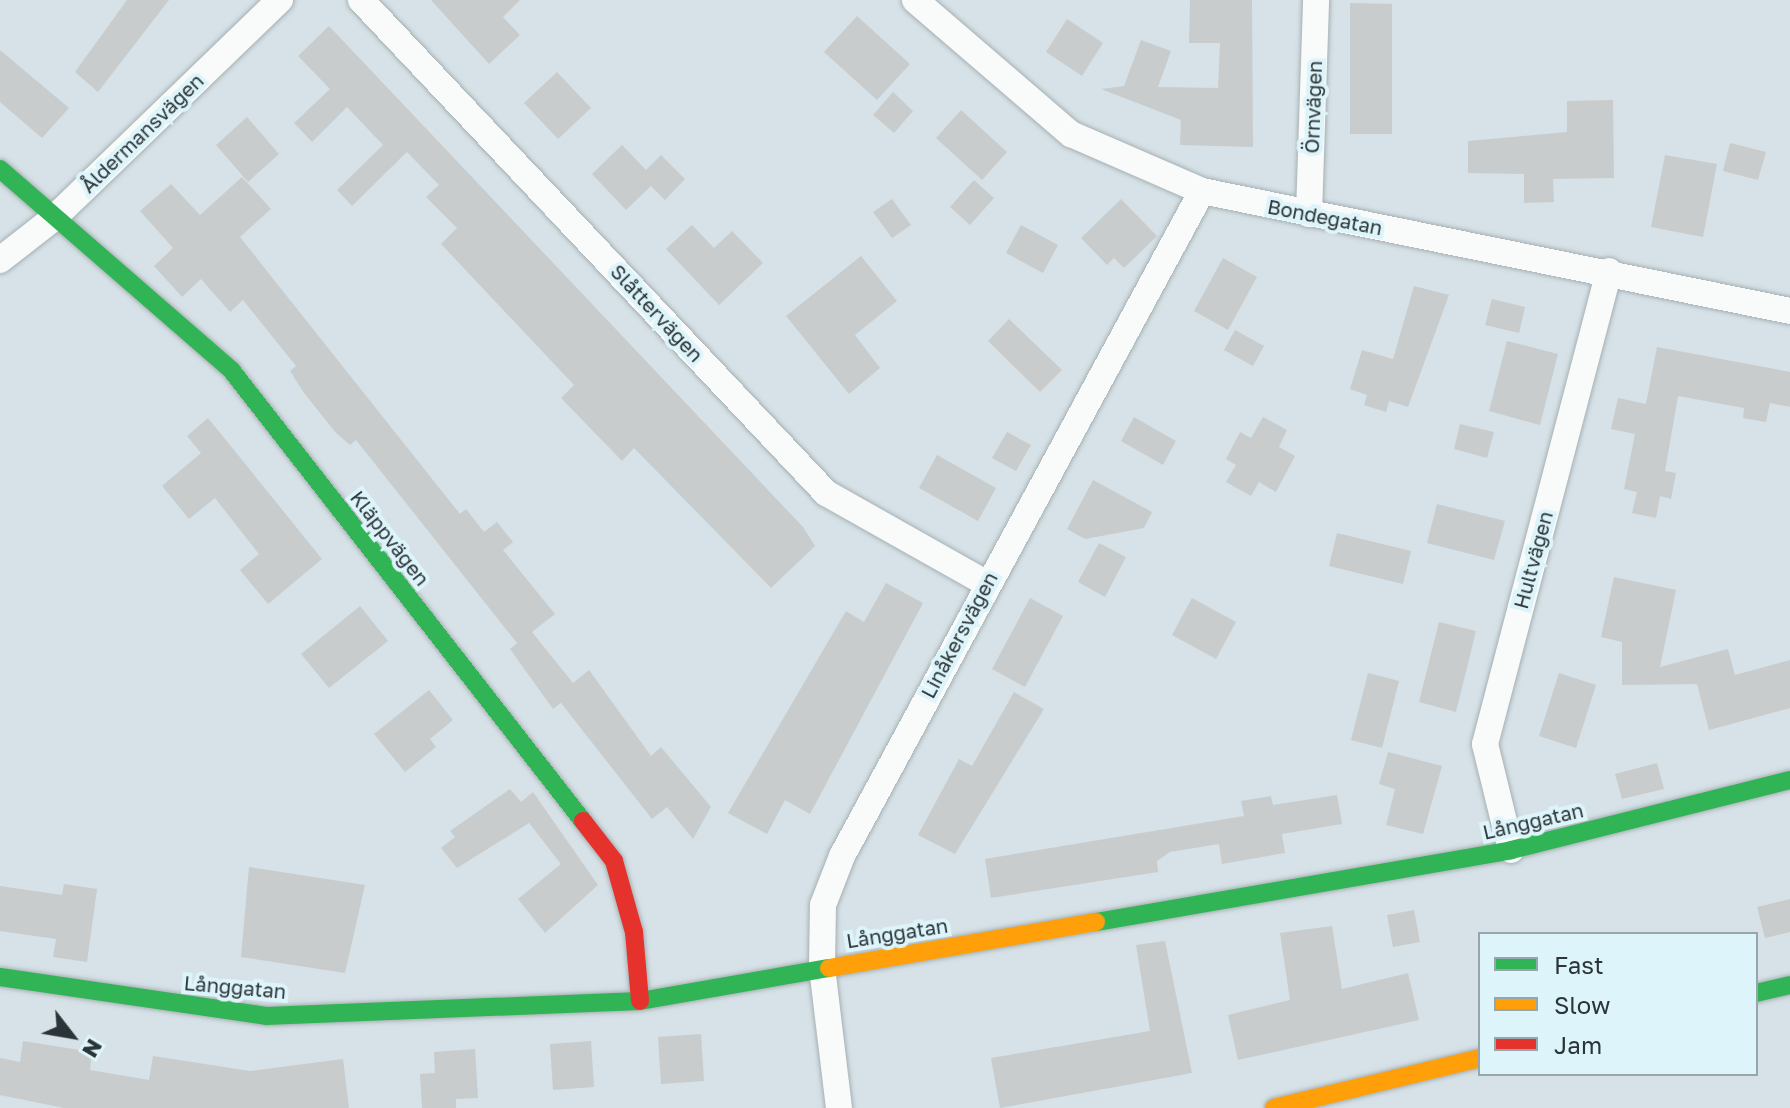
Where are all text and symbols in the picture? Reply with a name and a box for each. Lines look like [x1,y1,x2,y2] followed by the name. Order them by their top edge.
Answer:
[1299,60,1327,154] street label: Örnvägen
[76,68,208,198] street label: Åldermansvägen
[1265,194,1385,240] street label: Bondegatan
[606,259,708,367] street label: Slåttervägen
[346,486,434,590] street label: Kläppvägen
[1508,509,1558,611] street label: Hultvägen
[916,568,1002,702] street label: Linåkersvägen
[1480,798,1586,844] street label: Långgatan
[845,913,949,953] street label: Långgatan
[1478,932,1758,1076] legend
[1554,950,1604,979] text: Fast
[183,971,287,1003] street label: Långgatan
[1554,990,1610,1019] text: Slow
[32,996,112,1076] north arrow
[1554,1030,1602,1059] text: Jam
[77,1034,109,1063] text: N

